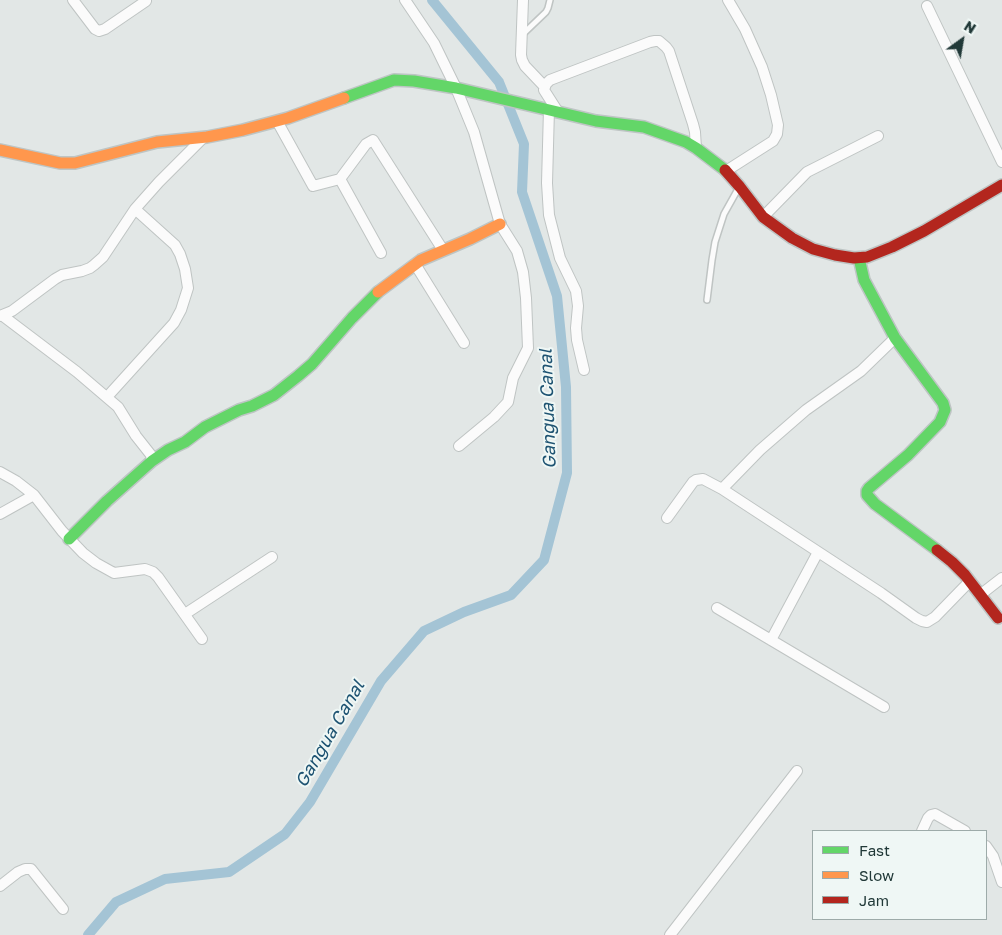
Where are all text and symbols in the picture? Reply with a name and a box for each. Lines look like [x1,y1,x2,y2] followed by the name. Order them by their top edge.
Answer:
[937,15,987,65] north arrow
[961,17,979,37] text: N
[535,349,561,469] water label: Gangua Canal
[291,677,369,791] water label: Gangua Canal
[812,830,987,920] legend
[859,841,890,859] text: Fast
[859,866,894,884] text: Slow
[859,891,889,909] text: Jam

